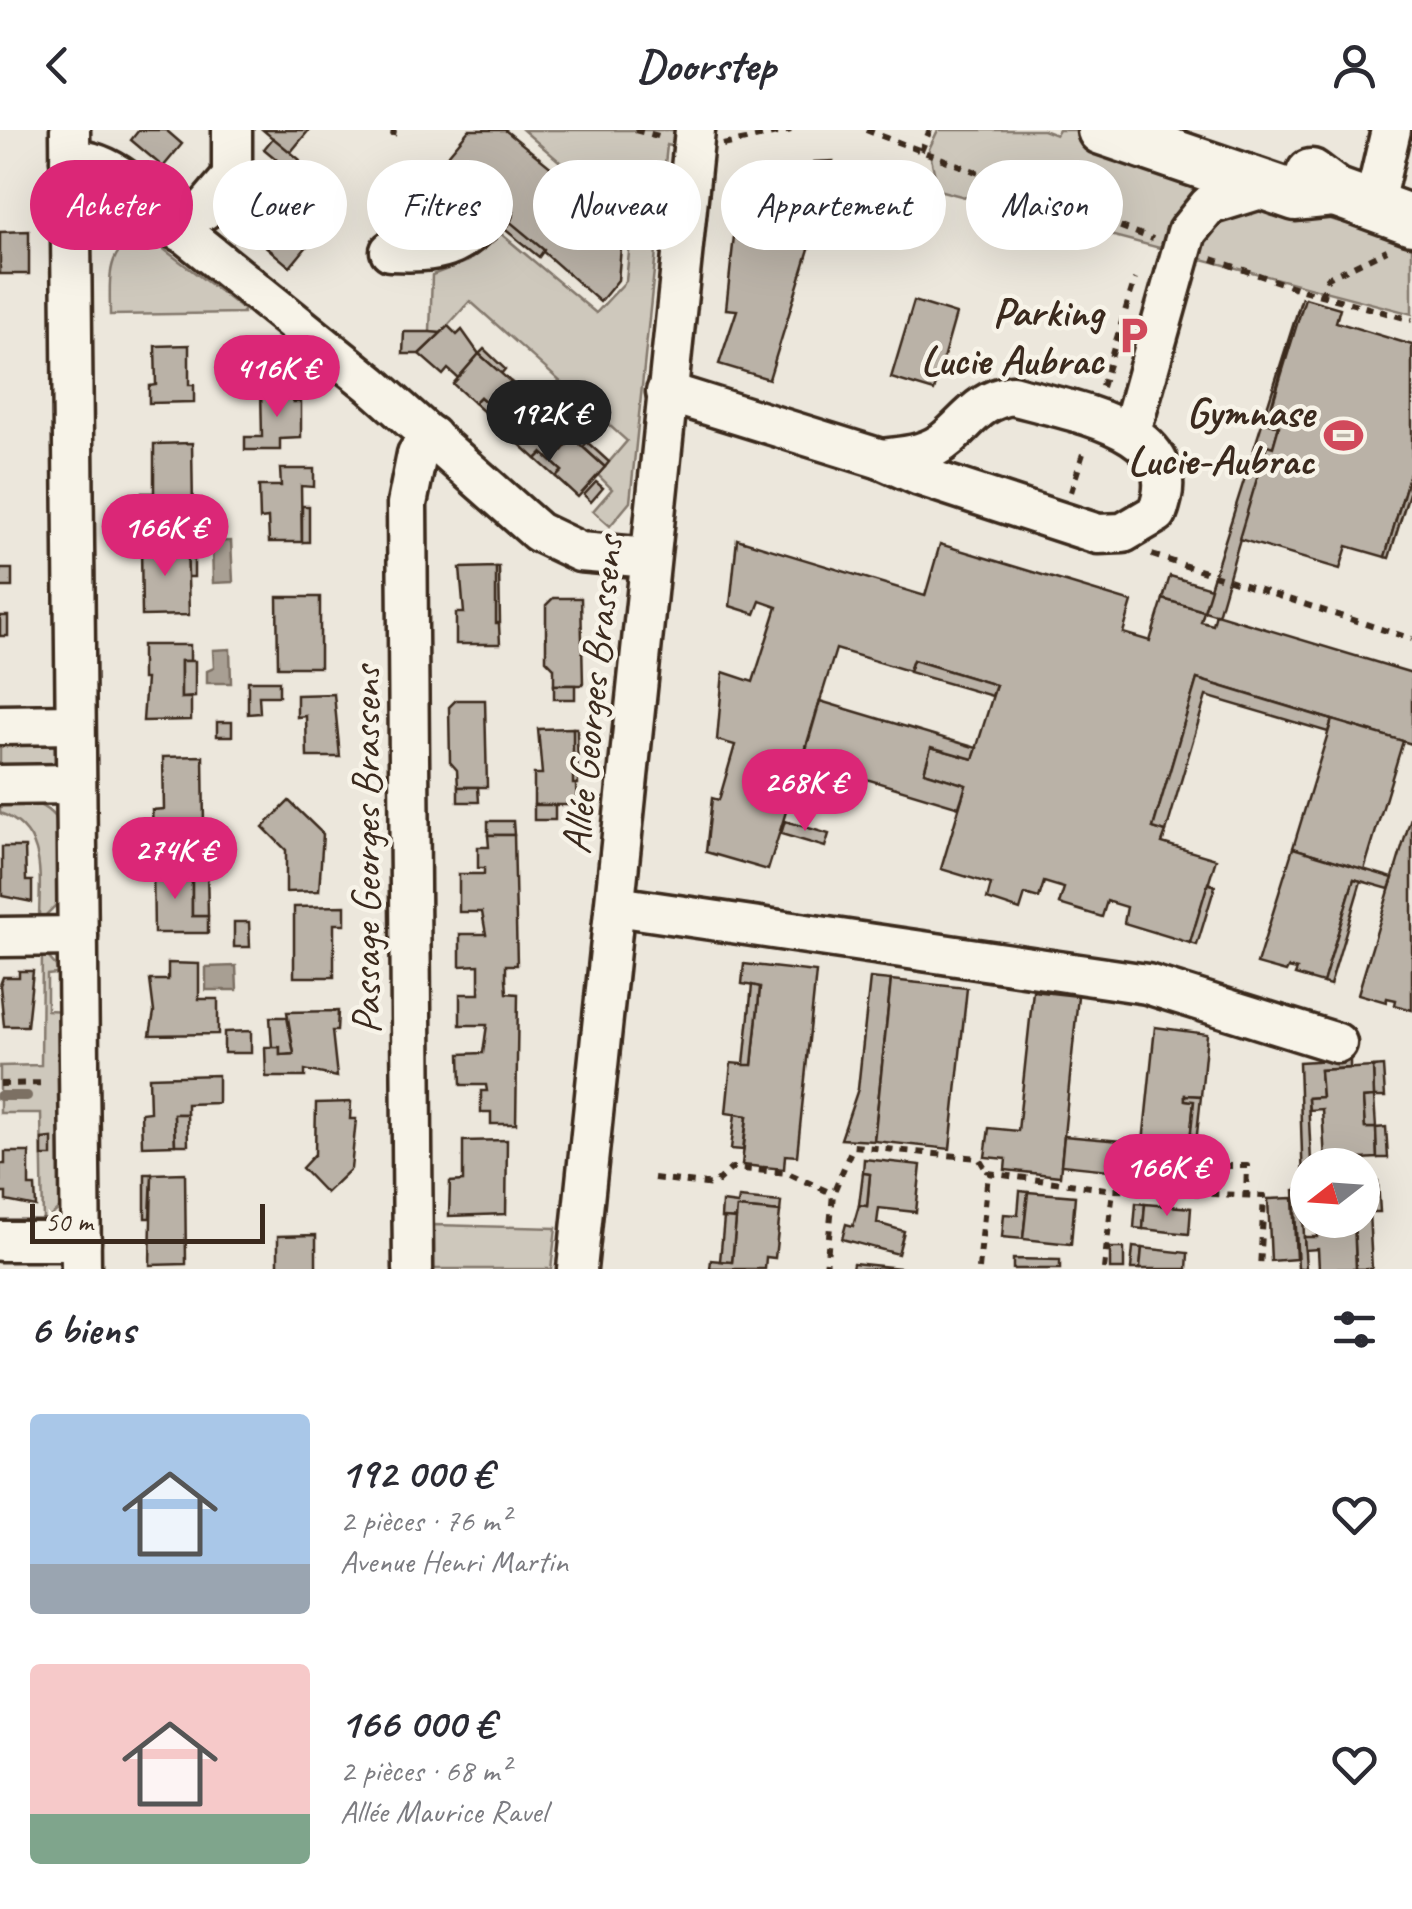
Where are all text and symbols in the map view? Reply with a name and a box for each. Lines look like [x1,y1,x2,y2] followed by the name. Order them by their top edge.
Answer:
[637,37,775,94] text: Doorstep
[30,38,85,93] icon: back
[1327,38,1382,93] icon: person
[30,160,193,250] chip: Acheter
[213,160,347,250] chip: Louer
[367,160,513,250] chip: Filtres
[533,160,701,250] chip: Nouveau
[721,160,946,250] chip: Appartement
[966,160,1123,250] chip: Maison
[921,286,1106,387] place label: Parking Lucie Aubrac
[1112,314,1154,356] parking icon: Parking Lucie Aubrac
[196,335,358,420] pin: 416K €
[236,347,318,388] text: 416K €
[468,380,630,465] pin: 192K €
[1128,386,1317,487] place label: Gymnase Lucie-Aubrac
[508,392,590,433] text: 192K €
[1323,414,1365,456] sports icon: Gymnase Lucie-Aubrac
[84,494,246,579] pin: 166K €
[124,506,206,547] text: 166K €
[549,530,636,857] street label: Allée Georges Brassens
[340,662,393,1034] street label: Passage Georges Brassens
[724,749,886,834] pin: 268K €
[764,761,846,802] text: 268K €
[94,817,256,902] pin: 274K €
[134,829,216,870] text: 274K €
[1086,1134,1248,1219] pin: 166K €
[1126,1146,1208,1187] text: 166K €
[1290,1148,1380,1238] north arrow
[1290,1148,1380,1238] map controls
[30,1199,265,1244] scale bar
[45,1204,93,1239] text: 50 m
[1327,1302,1382,1357] icon: filters
[30,1303,135,1356] text: 6 biens
[340,1447,492,1500] text: 192 000 €
[110,1454,230,1574] icon: home
[1327,1487,1382,1542] icon: heart
[340,1500,509,1541] text: 2 pièces · 76 m²
[340,1541,568,1582] text: Avenue Henri Martin
[340,1697,494,1750] text: 166 000 €
[110,1704,230,1824] icon: home
[1327,1737,1382,1792] icon: heart
[340,1750,509,1791] text: 2 pièces · 68 m²
[340,1791,547,1832] text: Allée Maurice Ravel

